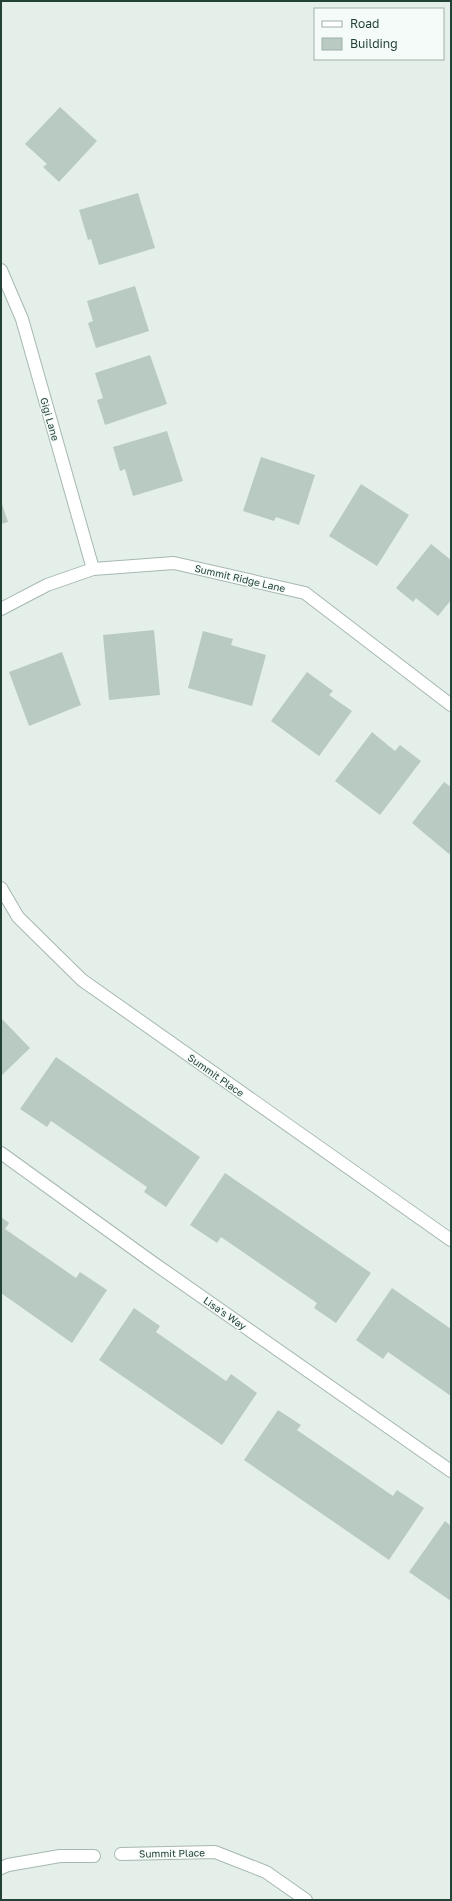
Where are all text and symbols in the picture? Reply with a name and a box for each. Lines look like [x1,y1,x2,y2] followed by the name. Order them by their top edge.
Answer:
[314,8,444,60] legend
[350,16,379,31] text: Road
[350,36,398,51] text: Building
[38,396,62,442] street label: Gigi Lane
[193,562,287,594] street label: Summit Ridge Lane
[186,1051,247,1099] street label: Summit Place
[201,1294,249,1332] street label: Lisa's Way
[139,1846,205,1860] street label: Summit Place

